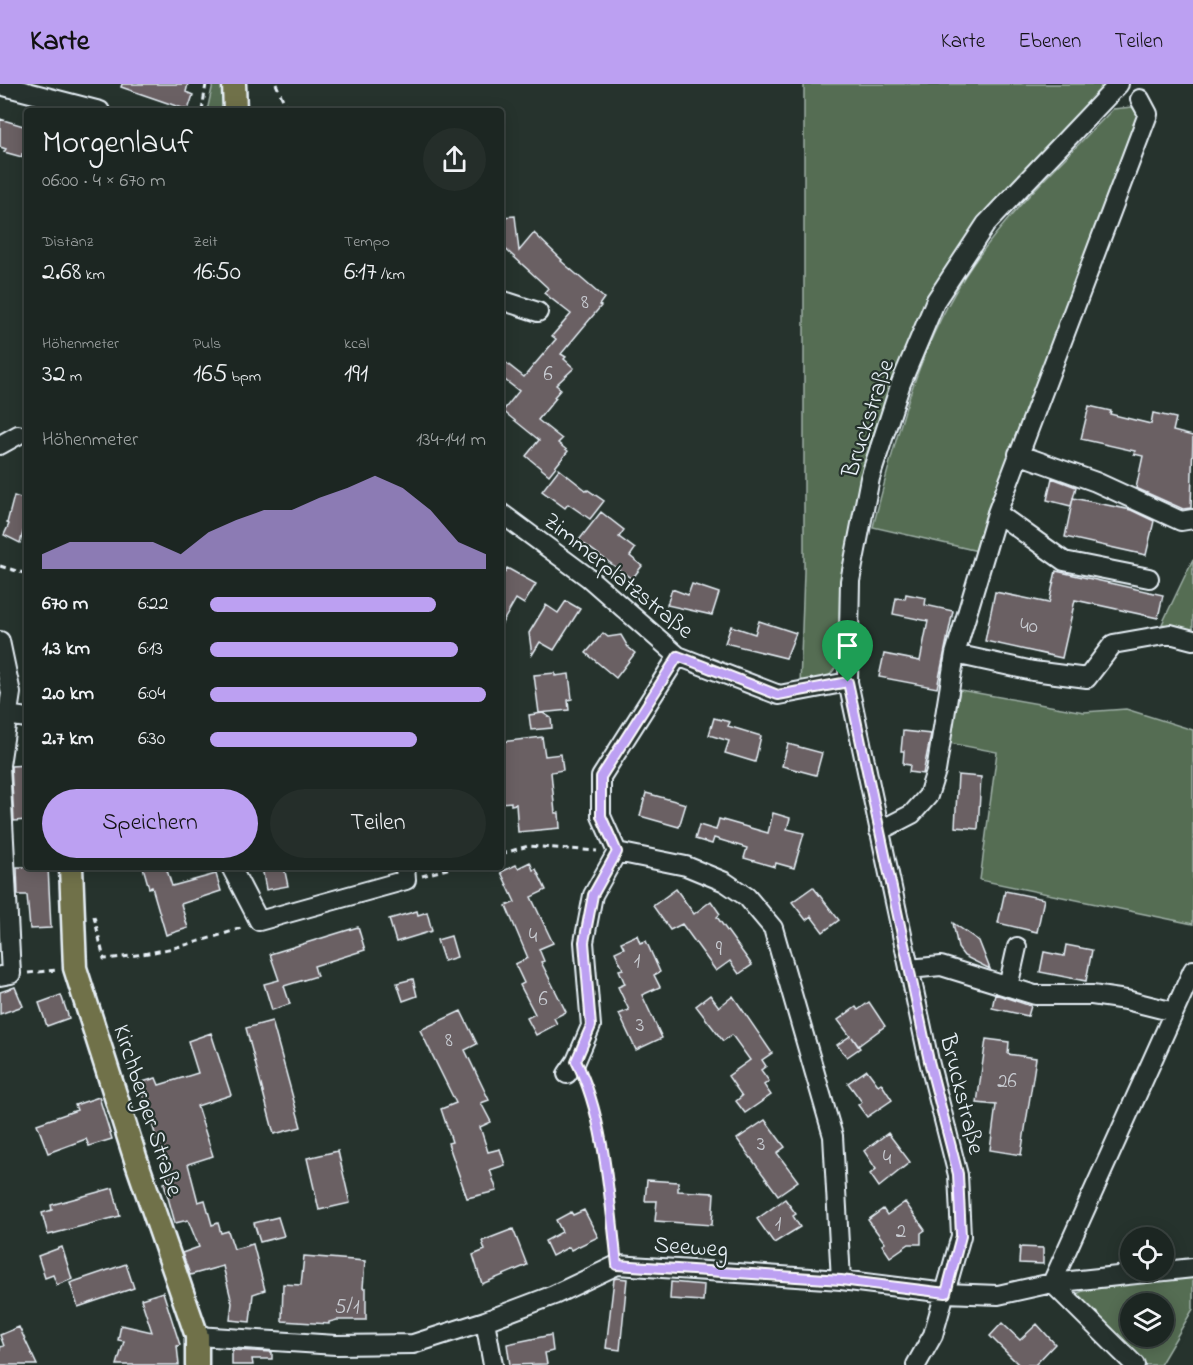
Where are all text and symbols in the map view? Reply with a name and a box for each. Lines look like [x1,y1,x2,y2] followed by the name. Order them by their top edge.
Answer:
[30,22,89,63] text: Karte
[941,27,985,57] text: Karte
[1018,27,1081,57] text: Ebenen
[1114,27,1163,57] text: Teilen
[42,120,193,168] text: Morgenlauf
[423,128,486,191] button: share
[42,167,166,196] text: 06:00 · 4 × 670 m
[42,230,93,254] text: Distanz
[193,230,218,254] text: Zeit
[344,230,390,254] text: Tempo
[42,254,81,292] text: 2.68
[193,254,241,292] text: 16:50
[344,254,377,292] text: 6:17
[81,263,105,287] text: km
[377,263,405,287] text: /km
[581,288,589,318] house number: 8
[42,332,119,356] text: Höhenmeter
[193,332,221,356] text: Puls
[344,332,369,356] text: kcal
[834,355,905,483] street label: Bruckstraße
[42,356,66,394] text: 32
[193,356,228,394] text: 165
[344,356,368,394] text: 191
[543,360,553,390] house number: 6
[66,365,82,389] text: m
[228,365,261,389] text: bpm
[42,426,138,455] text: Höhenmeter
[416,426,486,455] text: 134–141 m
[535,505,700,649] street label: Zimmerplatzstraße
[42,590,88,619] text: 670 m
[138,590,168,619] text: 6:22
[1020,612,1038,642] house number: 40
[822,620,873,682] pin
[831,629,864,662] icon: arrive
[42,635,90,664] text: 1.3 km
[138,635,163,664] text: 6:13
[42,680,94,709] text: 2.0 km
[138,680,165,709] text: 6:04
[42,725,94,754] text: 2.7 km
[138,725,165,754] text: 6:30
[42,789,258,858] button: Speichern
[270,789,486,858] button: Teilen
[529,922,538,952] house number: 4
[716,935,723,965] house number: 9
[634,947,641,977] house number: 1
[538,985,548,1015] house number: 6
[636,1011,644,1041] house number: 3
[102,1020,191,1201] street label: Kirchberger Straße
[445,1026,453,1056] house number: 8
[929,1030,992,1158] street label: Bruckstraße
[997,1067,1017,1097] house number: 26
[757,1130,765,1160] house number: 3
[883,1144,892,1174] house number: 4
[775,1210,782,1240] house number: 1
[896,1217,906,1247] house number: 2
[1120,1227,1174,1347] map controls
[1120,1227,1174,1281] button: locate
[653,1228,729,1269] street label: Seeweg
[334,1293,360,1323] house number: 5/1
[1120,1293,1174,1347] button: layers

